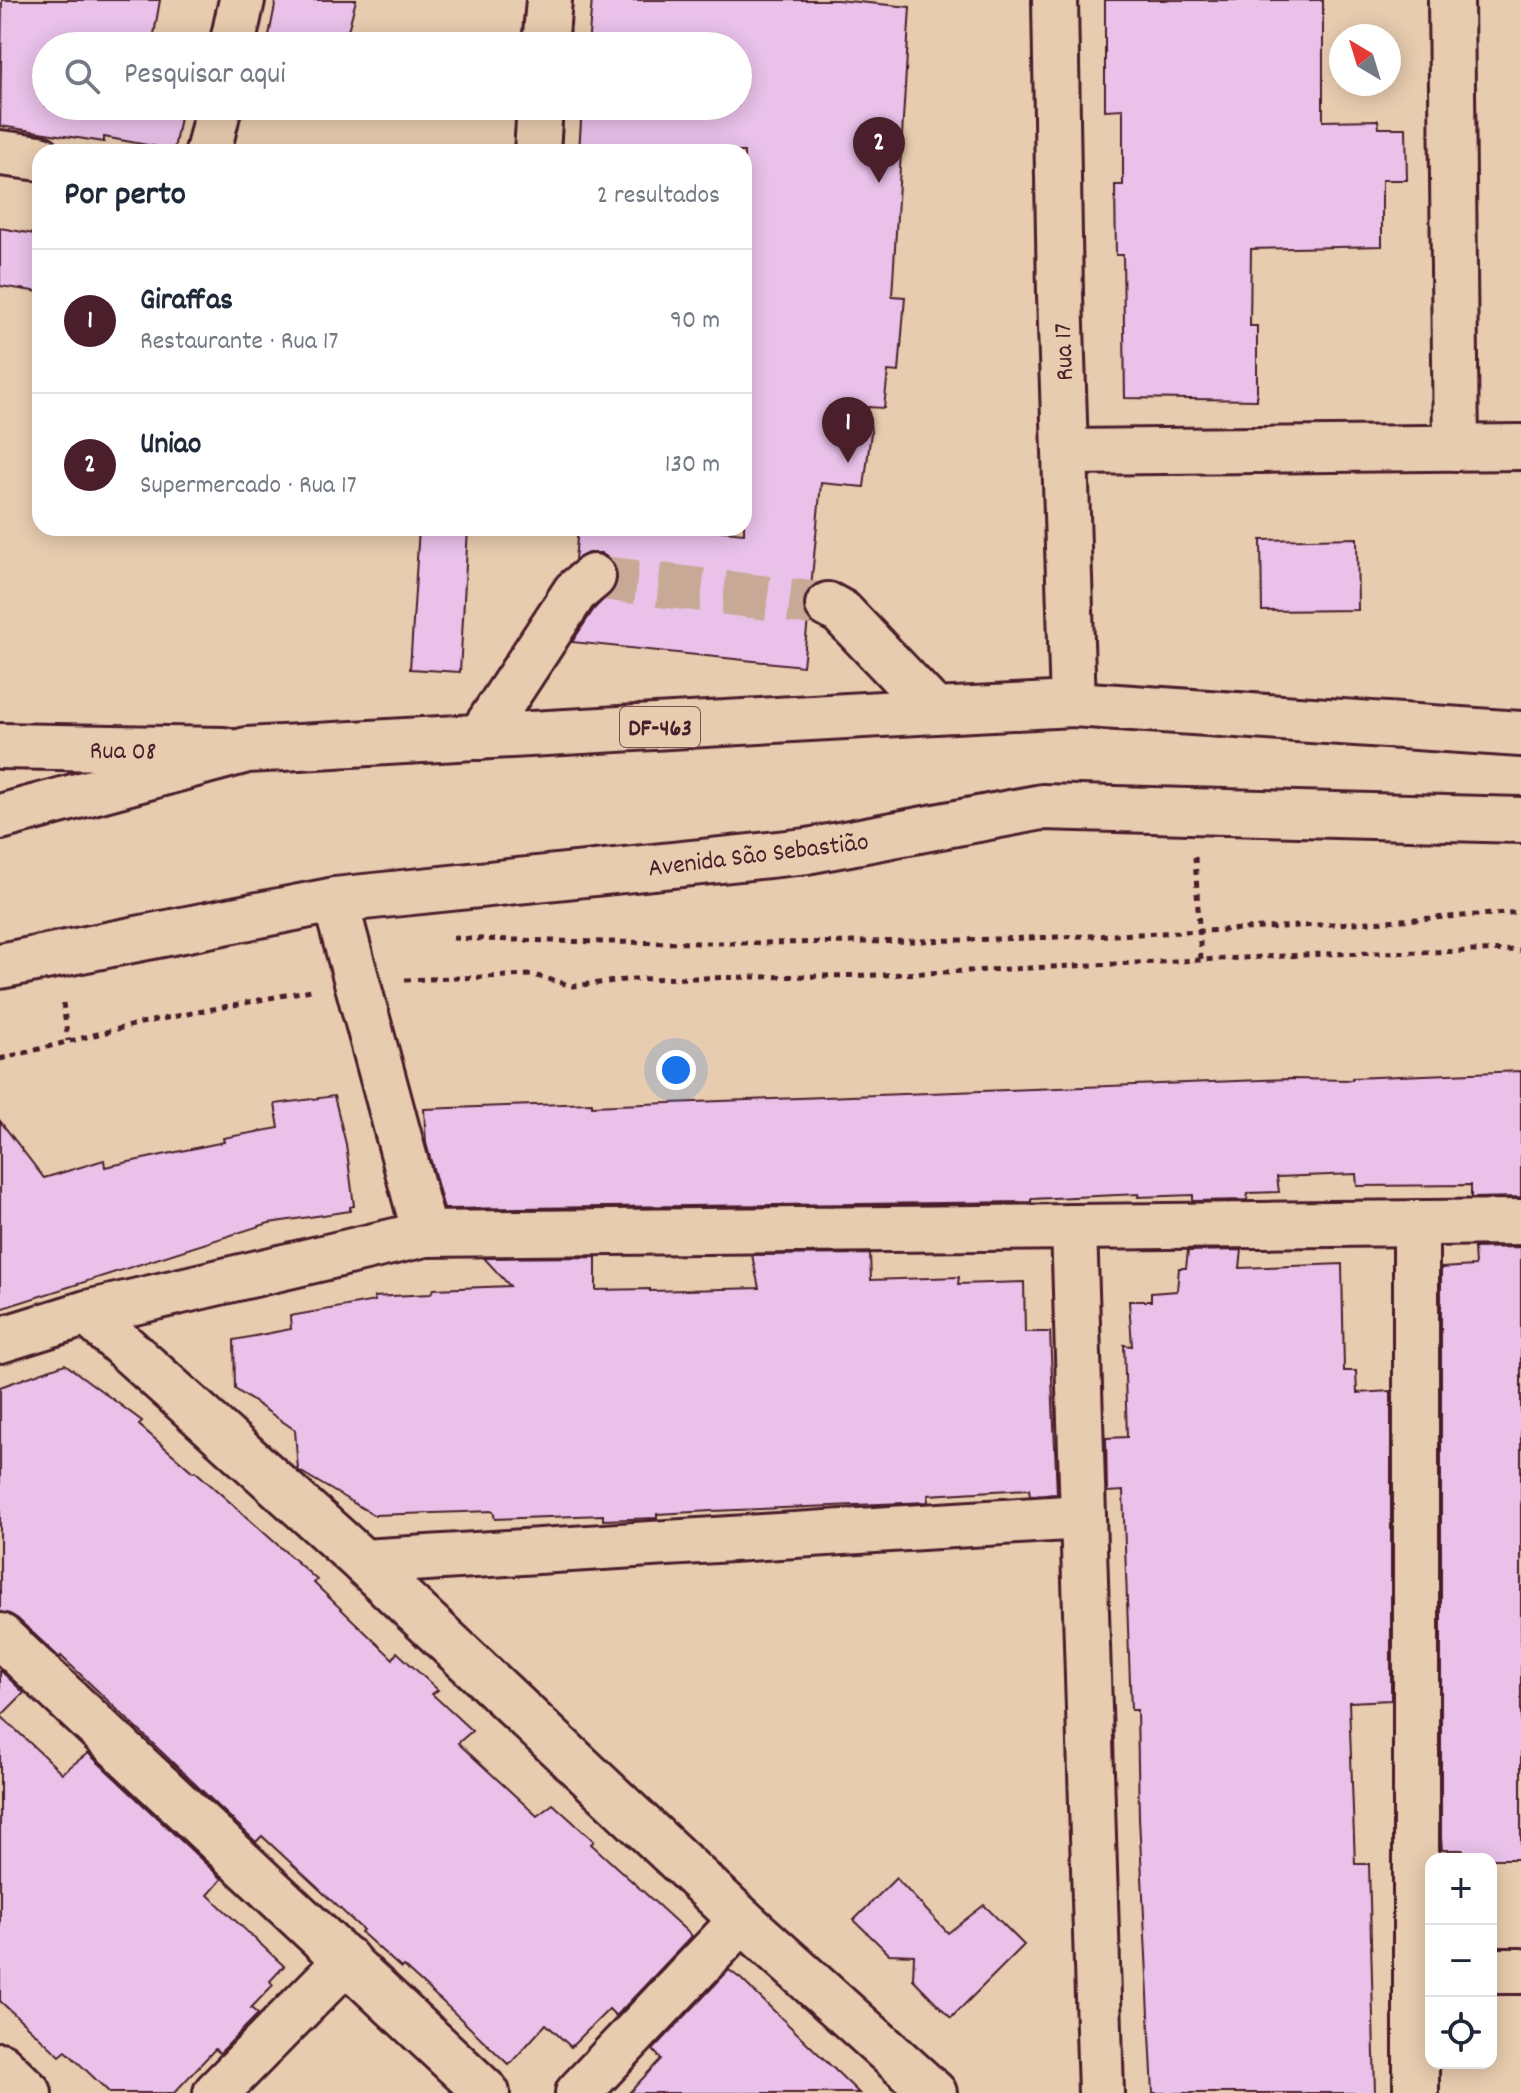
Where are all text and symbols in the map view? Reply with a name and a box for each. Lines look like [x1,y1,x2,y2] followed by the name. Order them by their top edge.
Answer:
[1329,24,1401,96] north arrow
[32,32,752,120] search box
[60,54,104,98] icon: search
[124,55,286,98] text: Pesquisar aqui
[853,117,905,183] pin: 2
[64,172,186,221] text: Por perto
[597,178,720,215] text: 2 resultados
[140,281,233,324] text: Giraffas
[87,303,93,340] text: 1
[670,303,720,340] text: 90 m
[1046,322,1085,381] street label: Rua 17
[140,324,338,361] text: Restaurante · Rua 17
[822,397,874,463] pin: 1
[140,425,201,468] text: Uniao
[84,447,96,484] text: 2
[665,447,720,484] text: 130 m
[140,468,357,505] text: Supermercado · Rua 17
[620,707,700,747] road number: DF-463
[89,733,157,772] street label: Rua 08
[646,825,871,888] street label: Avenida São Sebastião
[656,1050,696,1090] your location
[1425,1853,1497,2069] map controls
[1425,1853,1497,1925] button: +
[1425,1925,1497,1997] button: −
[1425,1997,1497,2069] button: locate

